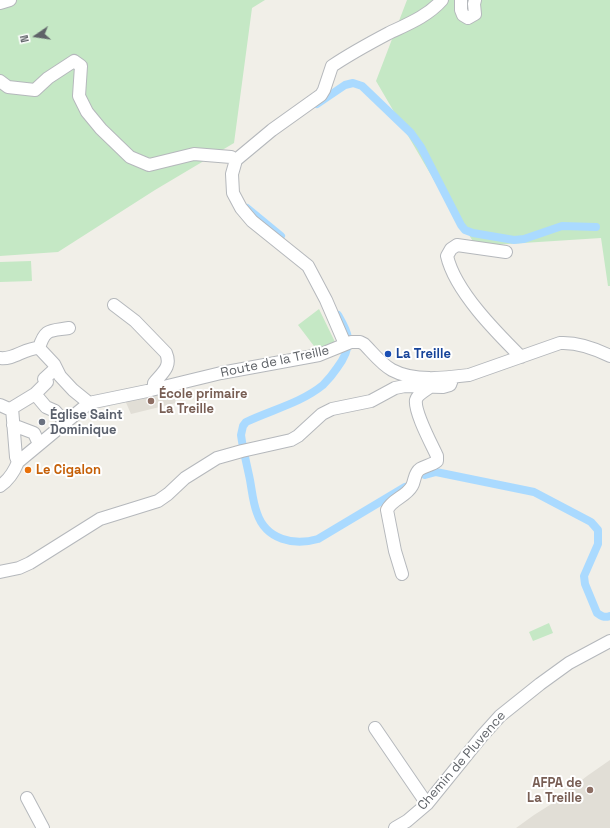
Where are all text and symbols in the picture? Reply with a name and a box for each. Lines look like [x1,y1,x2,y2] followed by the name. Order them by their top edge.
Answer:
[16,16,56,56] north arrow
[17,34,32,44] text: N
[219,343,331,381] street label: Route de la Treille
[396,346,451,362] place label: La Treille
[383,349,393,359] marker: La Treille
[159,386,247,417] place label: École primaire La Treille
[146,396,156,406] marker: École primaire La Treille
[50,407,123,438] place label: Église Saint Dominique
[37,417,47,427] marker: Église Saint Dominique
[36,462,101,478] place label: Le Cigalon
[23,465,33,475] marker: Le Cigalon
[415,708,509,814] street label: Chemin de Pluvence
[527,775,582,806] place label: AFPA de La Treille
[585,785,595,795] marker: AFPA de La Treille

